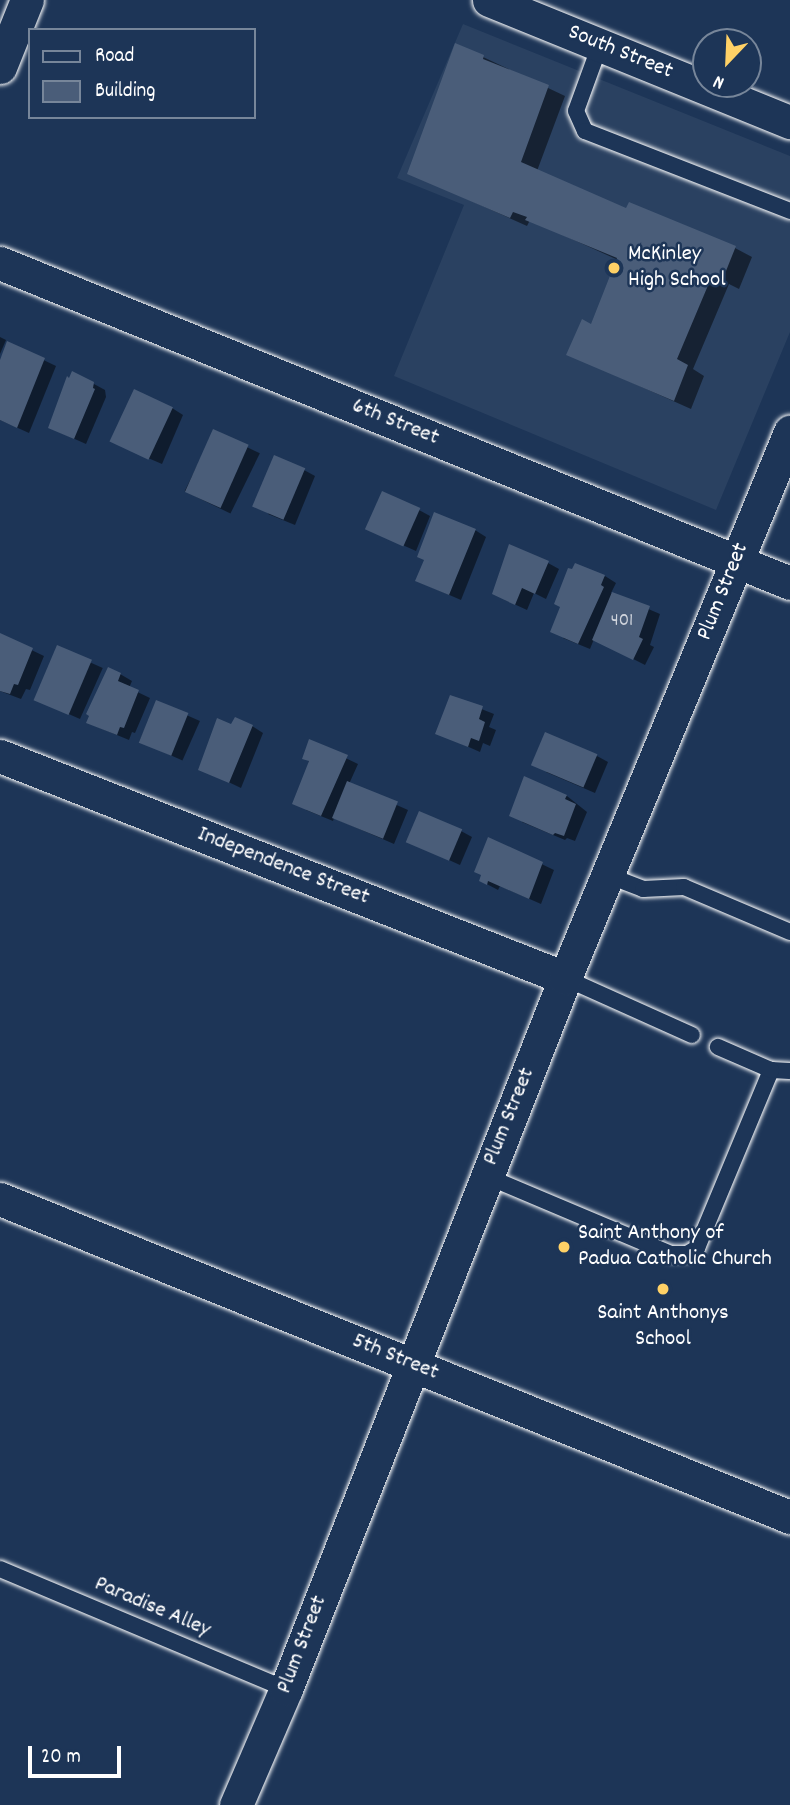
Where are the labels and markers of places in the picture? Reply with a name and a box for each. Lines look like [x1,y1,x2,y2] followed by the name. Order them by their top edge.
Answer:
[628,241,726,295] place label: McKinley High School
[606,260,622,276] marker: McKinley High School
[578,1220,772,1274] place label: Saint Anthony of Padua Catholic Church
[556,1239,572,1255] marker: Saint Anthony of Padua Catholic Church
[655,1281,671,1297] marker: Saint Anthonys School
[597,1300,729,1354] place label: Saint Anthonys School

